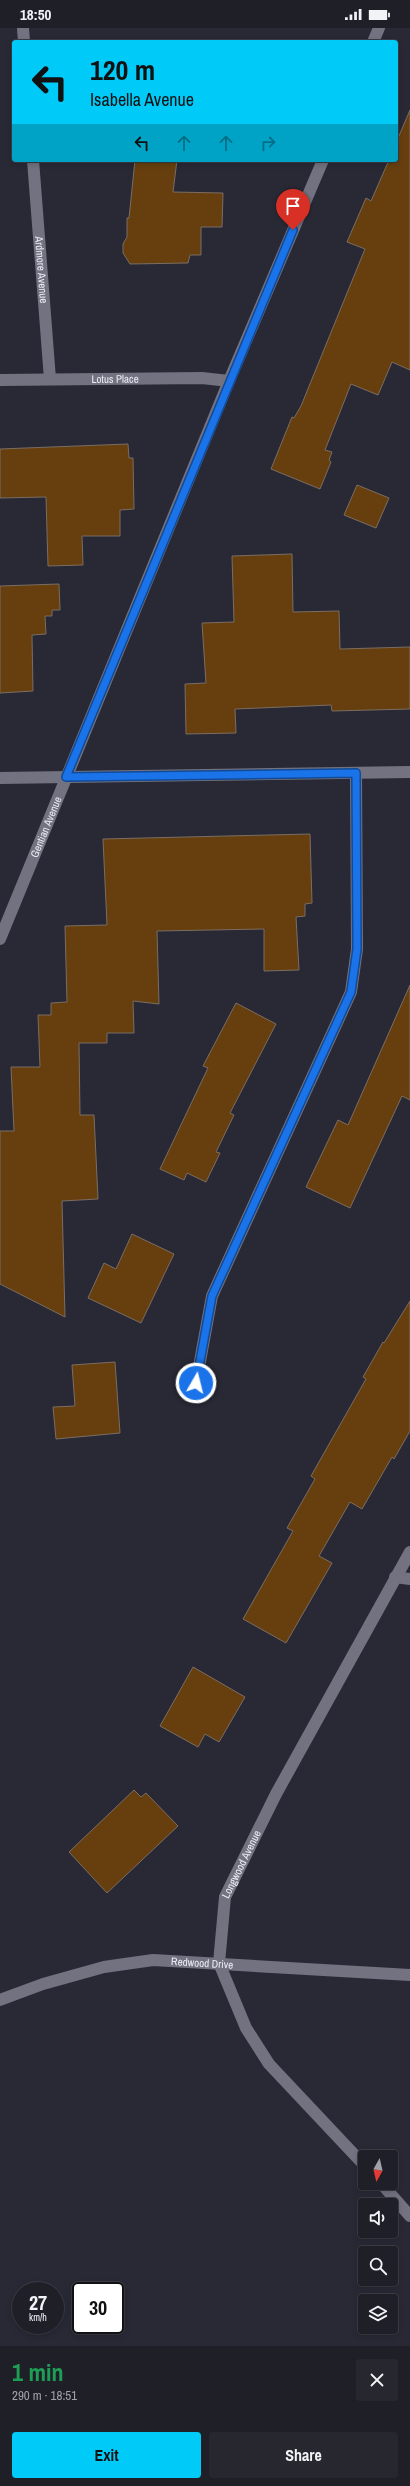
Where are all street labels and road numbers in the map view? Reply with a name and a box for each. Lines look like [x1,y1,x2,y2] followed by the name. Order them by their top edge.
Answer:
[32,235,51,304] street label: Ardmore Avenue
[91,372,139,386] street label: Lotus Place
[27,794,65,860] street label: Gentian Avenue
[218,1828,264,1901] street label: Longwood Avenue
[171,1954,234,1972] street label: Redwood Drive

